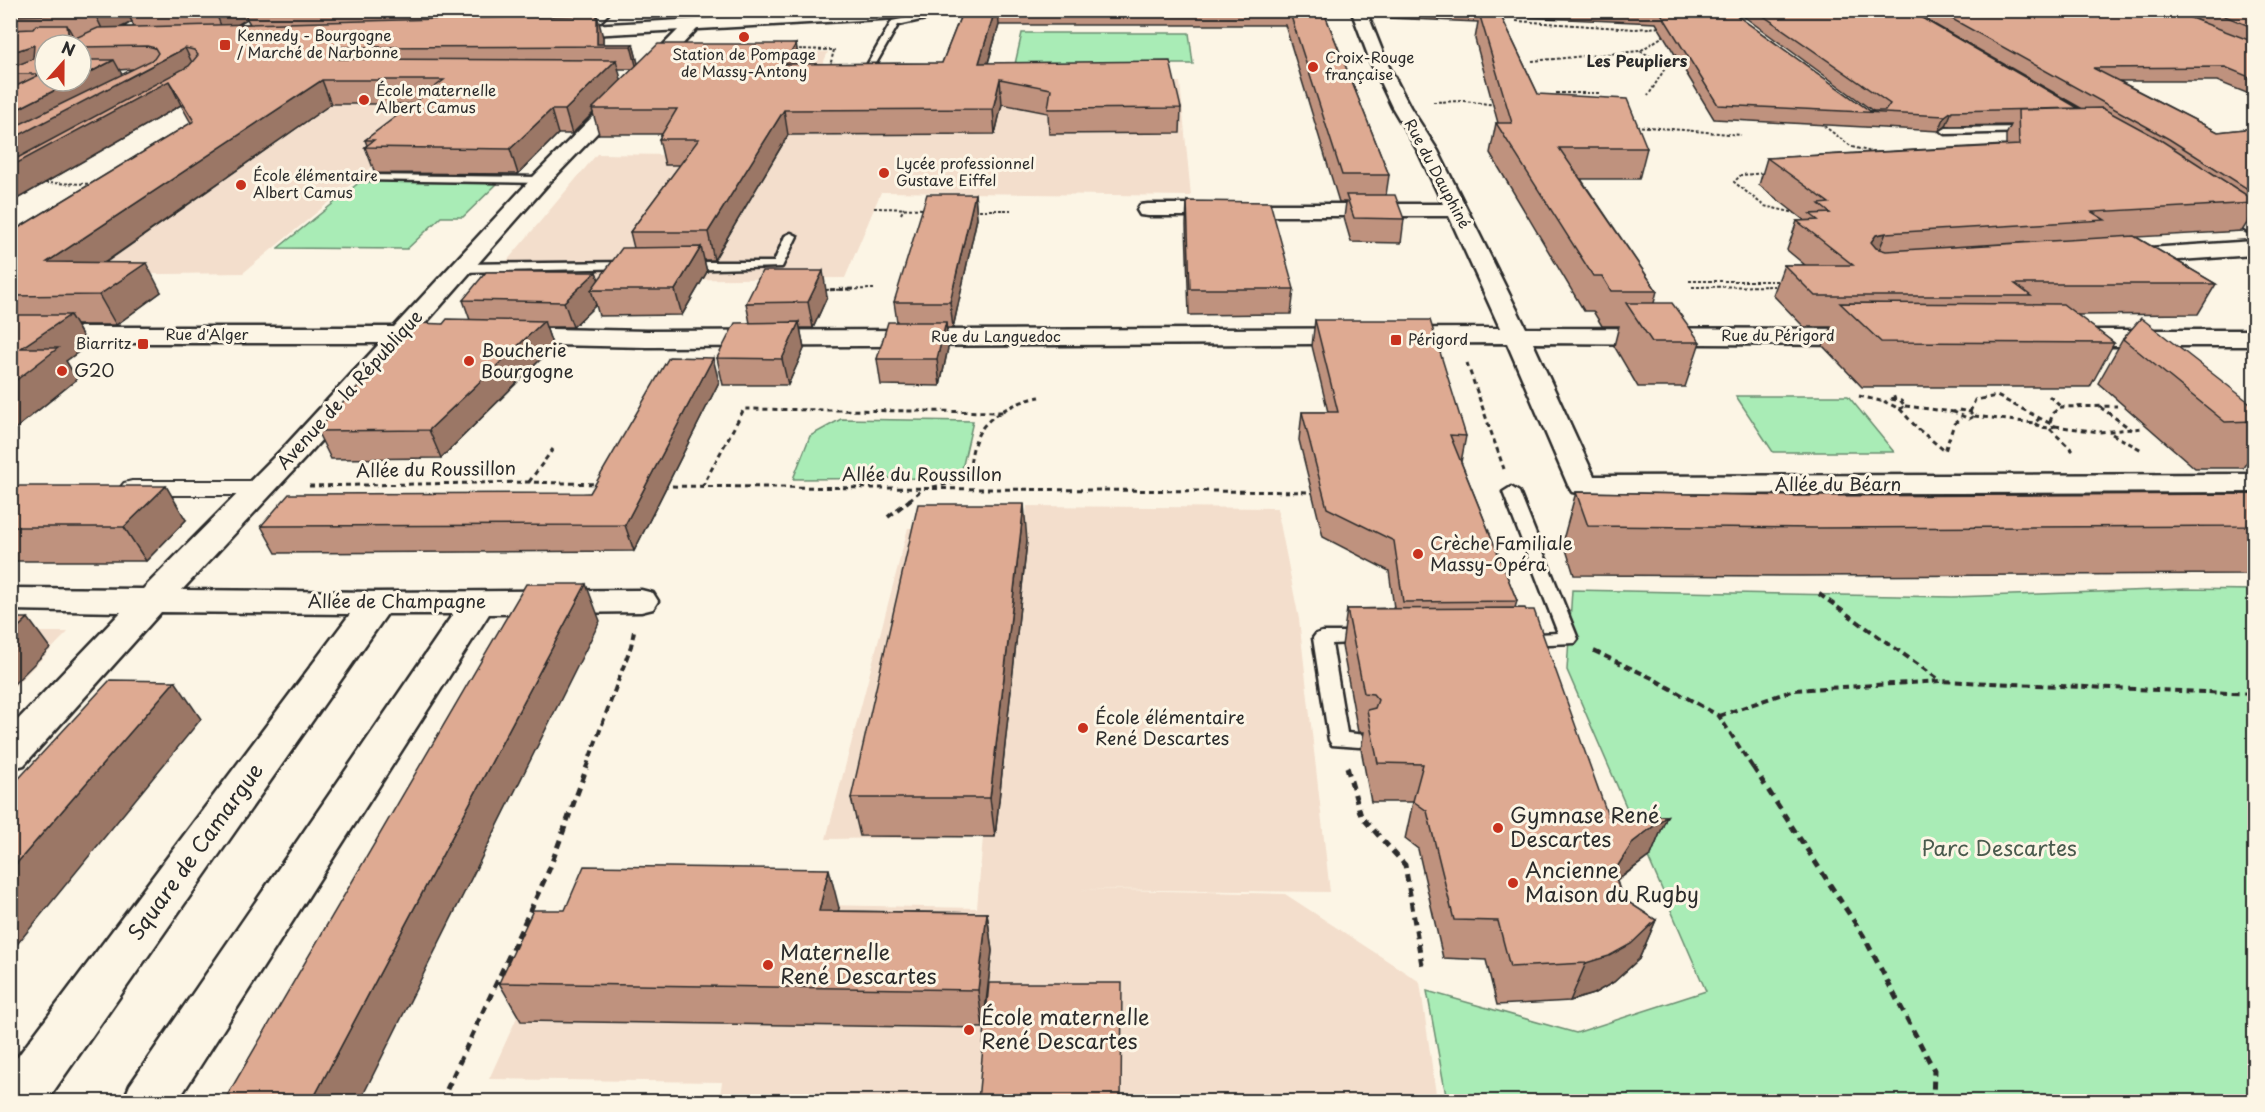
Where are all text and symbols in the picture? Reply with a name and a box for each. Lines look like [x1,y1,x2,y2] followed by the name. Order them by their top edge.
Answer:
[237,23,398,63] place label: Kennedy - Bourgogne / Marché de Narbonne
[737,30,751,44] marker: Station de Pompage de Massy-Antony
[33,33,93,93] north arrow
[59,35,79,62] text: N
[218,38,232,52] marker: Kennedy - Bourgogne / Marché de Narbonne
[672,42,816,82] place label: Station de Pompage de Massy-Antony
[1325,45,1414,85] place label: Croix-Rouge française
[1586,48,1688,72] district label: Les Peupliers
[1306,60,1320,74] marker: Croix-Rouge française
[376,78,496,118] place label: École maternelle Albert Camus
[357,93,371,107] marker: École maternelle Albert Camus
[1400,114,1477,232] street label: Rue du Dauphiné
[896,151,1035,191] place label: Lycée professionnel Gustave Eiffel
[253,163,378,203] place label: École élémentaire Albert Camus
[877,166,891,180] marker: Lycée professionnel Gustave Eiffel
[234,178,248,192] marker: École élémentaire Albert Camus
[270,303,428,475] street label: Avenue de la République
[165,322,249,345] street label: Rue d'Alger
[1721,323,1835,346] street label: Rue du Périgord
[931,324,1061,347] street label: Rue du Languedoc
[1408,327,1468,350] place label: Périgord
[76,331,131,354] place label: Biarritz
[1389,333,1403,347] marker: Périgord
[481,336,574,384] place label: Boucherie Bourgogne
[136,337,150,351] marker: Biarritz
[462,354,476,368] marker: Boucherie Bourgogne
[74,356,114,383] place label: G20
[55,364,69,378] marker: G20
[356,454,516,483] street label: Allée du Roussillon
[842,460,1002,487] street label: Allée du Roussillon
[1775,470,1901,497] street label: Allée du Béarn
[1430,529,1573,577] place label: Crèche Familiale Massy-Opéra
[1411,547,1425,561] marker: Crèche Familiale Massy-Opéra
[308,587,486,614] street label: Allée de Champagne
[1095,703,1245,751] place label: École élémentaire René Descartes
[1076,721,1090,735] marker: École élémentaire René Descartes
[119,755,270,946] street label: Square de Camargue
[1510,798,1660,854] place label: Gymnase René Descartes
[1491,821,1505,835] marker: Gymnase René Descartes
[1921,831,2077,863] park label: Parc Descartes
[1525,853,1699,909] place label: Ancienne Maison du Rugby
[1506,876,1520,890] marker: Ancienne Maison du Rugby
[780,935,936,991] place label: Maternelle René Descartes
[761,958,775,972] marker: Maternelle René Descartes
[981,1000,1149,1056] place label: École maternelle René Descartes
[962,1023,976,1037] marker: École maternelle René Descartes

